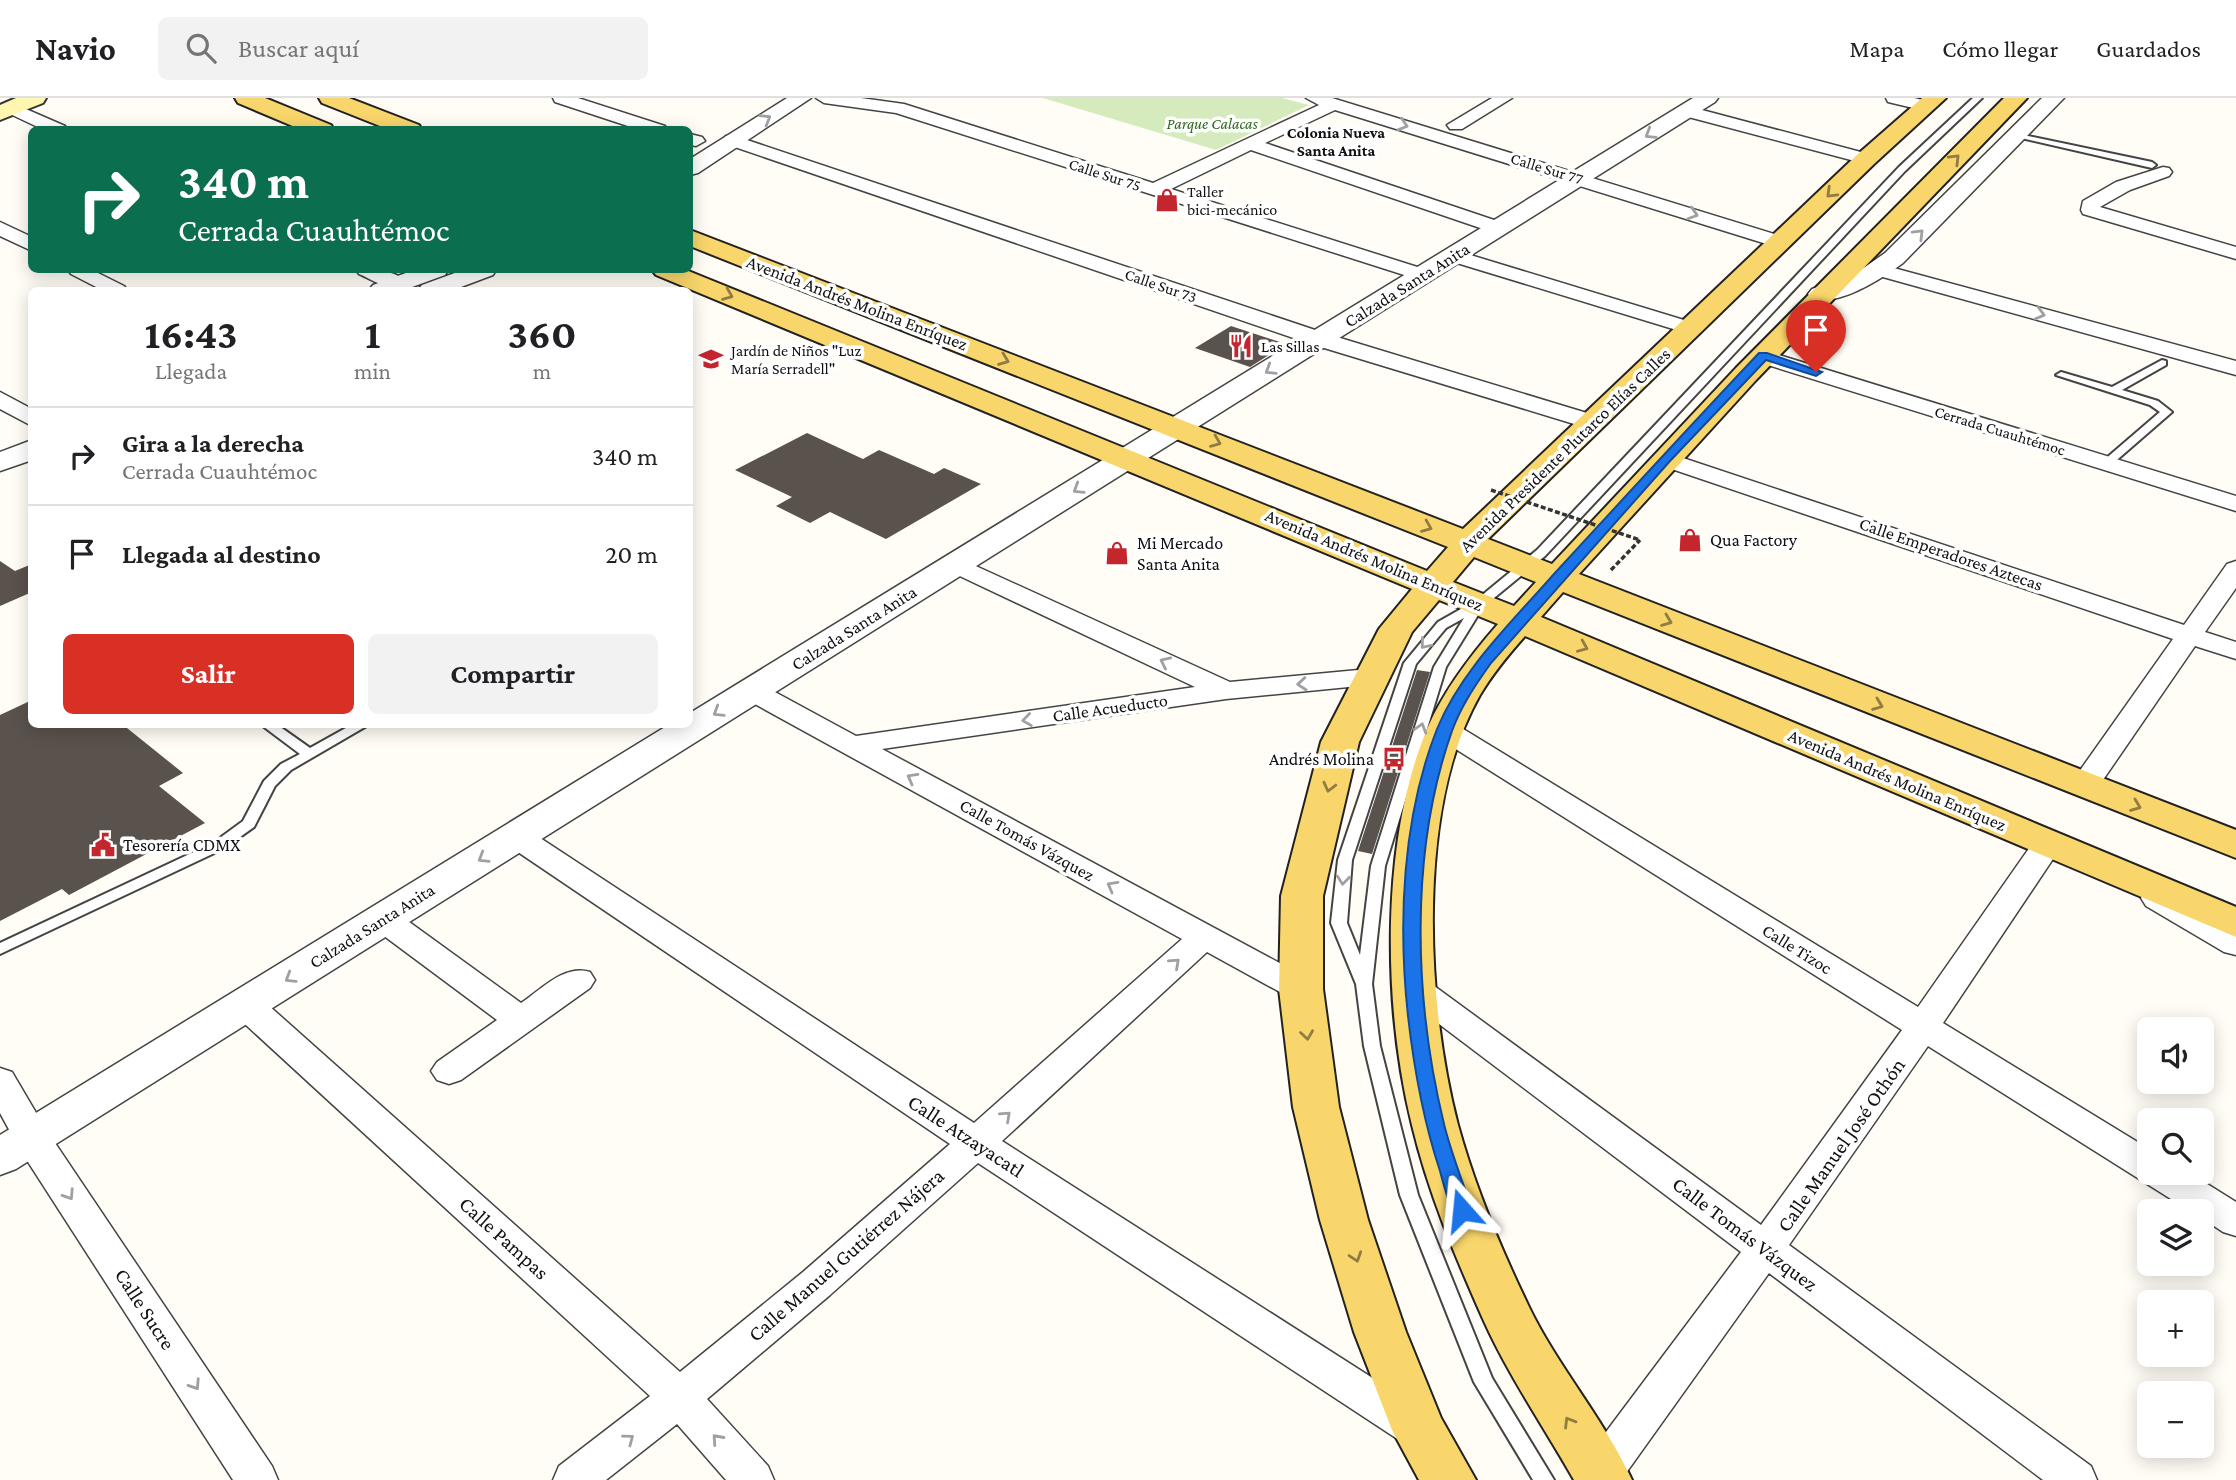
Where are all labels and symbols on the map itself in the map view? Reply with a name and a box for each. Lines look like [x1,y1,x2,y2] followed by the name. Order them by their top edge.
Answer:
[758,115,771,128] one-way arrow
[1166,115,1258,133] park label: Parque Calacas
[1396,116,1408,131] one-way arrow
[1287,124,1385,159] district label: Colonia Nueva Santa Anita
[1645,126,1658,139] one-way arrow
[1509,149,1586,188] street label: Calle Sur 77
[1947,154,1960,167] one-way arrow
[1067,155,1143,194] street label: Calle Sur 75
[1187,183,1277,218] place label: Taller bici-mecánico
[1826,185,1839,198] one-way arrow
[1153,186,1181,214] shop icon: Taller bici-mecánico
[1686,205,1698,220] one-way arrow
[1910,229,1923,242] one-way arrow
[1341,238,1473,332] street label: Calzada Santa Anita
[744,252,970,355] street label: Avenida Andrés Molina Enríquez
[1123,265,1199,306] street label: Calle Sur 73
[721,287,733,301] one-way arrow
[1786,300,1846,372] pin
[2033,306,2045,320] one-way arrow
[1227,332,1255,360] restaurant icon: Las Sillas
[1261,338,1319,355] place label: Las Sillas
[729,342,862,377] place label: Jardín de Niños "Luz María Serradell"
[1456,344,1674,556] street label: Avenida Presidente Plutarco Elías Calles
[697,345,725,373] school or university icon: Jardín de Niños "Luz María Serradell"
[998,351,1010,365] one-way arrow
[1264,362,1277,375] one-way arrow
[1932,403,2068,459] street label: Cerrada Cuauhtémoc
[1210,434,1222,448] one-way arrow
[1073,480,1086,493] one-way arrow
[1262,505,1486,615] street label: Avenida Andrés Molina Enríquez
[1857,513,2045,595] street label: Calle Emperadores Aztecas
[1420,519,1433,533] one-way arrow
[1676,526,1704,554] shop icon: Qua Factory
[1710,530,1798,550] place label: Qua Factory
[1137,533,1223,574] place label: Mi Mercado Santa Anita
[1103,539,1131,567] shop icon: Mi Mercado Santa Anita
[788,581,920,675] street label: Calzada Santa Anita
[1660,613,1672,627] one-way arrow
[1421,636,1433,649] one-way arrow
[1575,639,1588,653] one-way arrow
[1159,656,1172,670] one-way arrow
[1296,676,1307,691] one-way arrow
[1051,690,1169,726] street label: Calle Acueducto
[1872,696,1884,710] one-way arrow
[713,703,726,716] one-way arrow
[1022,712,1033,727] one-way arrow
[1413,722,1428,734] one-way arrow
[1785,725,2009,835] street label: Avenida Andrés Molina Enríquez
[1380,745,1408,773] bus stop icon: Andrés Molina
[1269,749,1374,769] place label: Andrés Molina
[907,772,919,786] one-way arrow
[1323,781,1337,793] one-way arrow
[956,795,1098,885] street label: Calle Tomás Vázquez
[2129,797,2141,811] one-way arrow
[89,831,117,859] public building icon: Tesorería CDMX
[123,835,241,855] place label: Tesorería CDMX
[478,849,491,862] one-way arrow
[1336,875,1351,886] one-way arrow
[306,879,438,973] street label: Calzada Santa Anita
[1106,881,1119,894] one-way arrow
[1759,920,1836,978] street label: Calle Tizoc
[1167,959,1180,971] one-way arrow
[285,969,298,982] one-way arrow
[1299,1029,1314,1041] one-way arrow
[1772,1054,1910,1236] street label: Calle Manuel José Othón
[903,1090,1029,1182] street label: Calle Atzayacatl
[998,1111,1011,1124] one-way arrow
[743,1163,949,1347] street label: Calle Manuel Gutiérrez Nájera
[1668,1172,1822,1297] street label: Calle Tomás Vázquez
[1425,1173,1499,1247] position arrow
[61,1187,74,1200] one-way arrow
[454,1192,554,1284] street label: Calle Pampas
[1348,1250,1362,1262] one-way arrow
[110,1264,180,1354] street label: Calle Sucre
[186,1377,199,1390] one-way arrow
[1564,1416,1577,1429] one-way arrow
[621,1434,633,1447] one-way arrow
[713,1434,725,1447] one-way arrow

